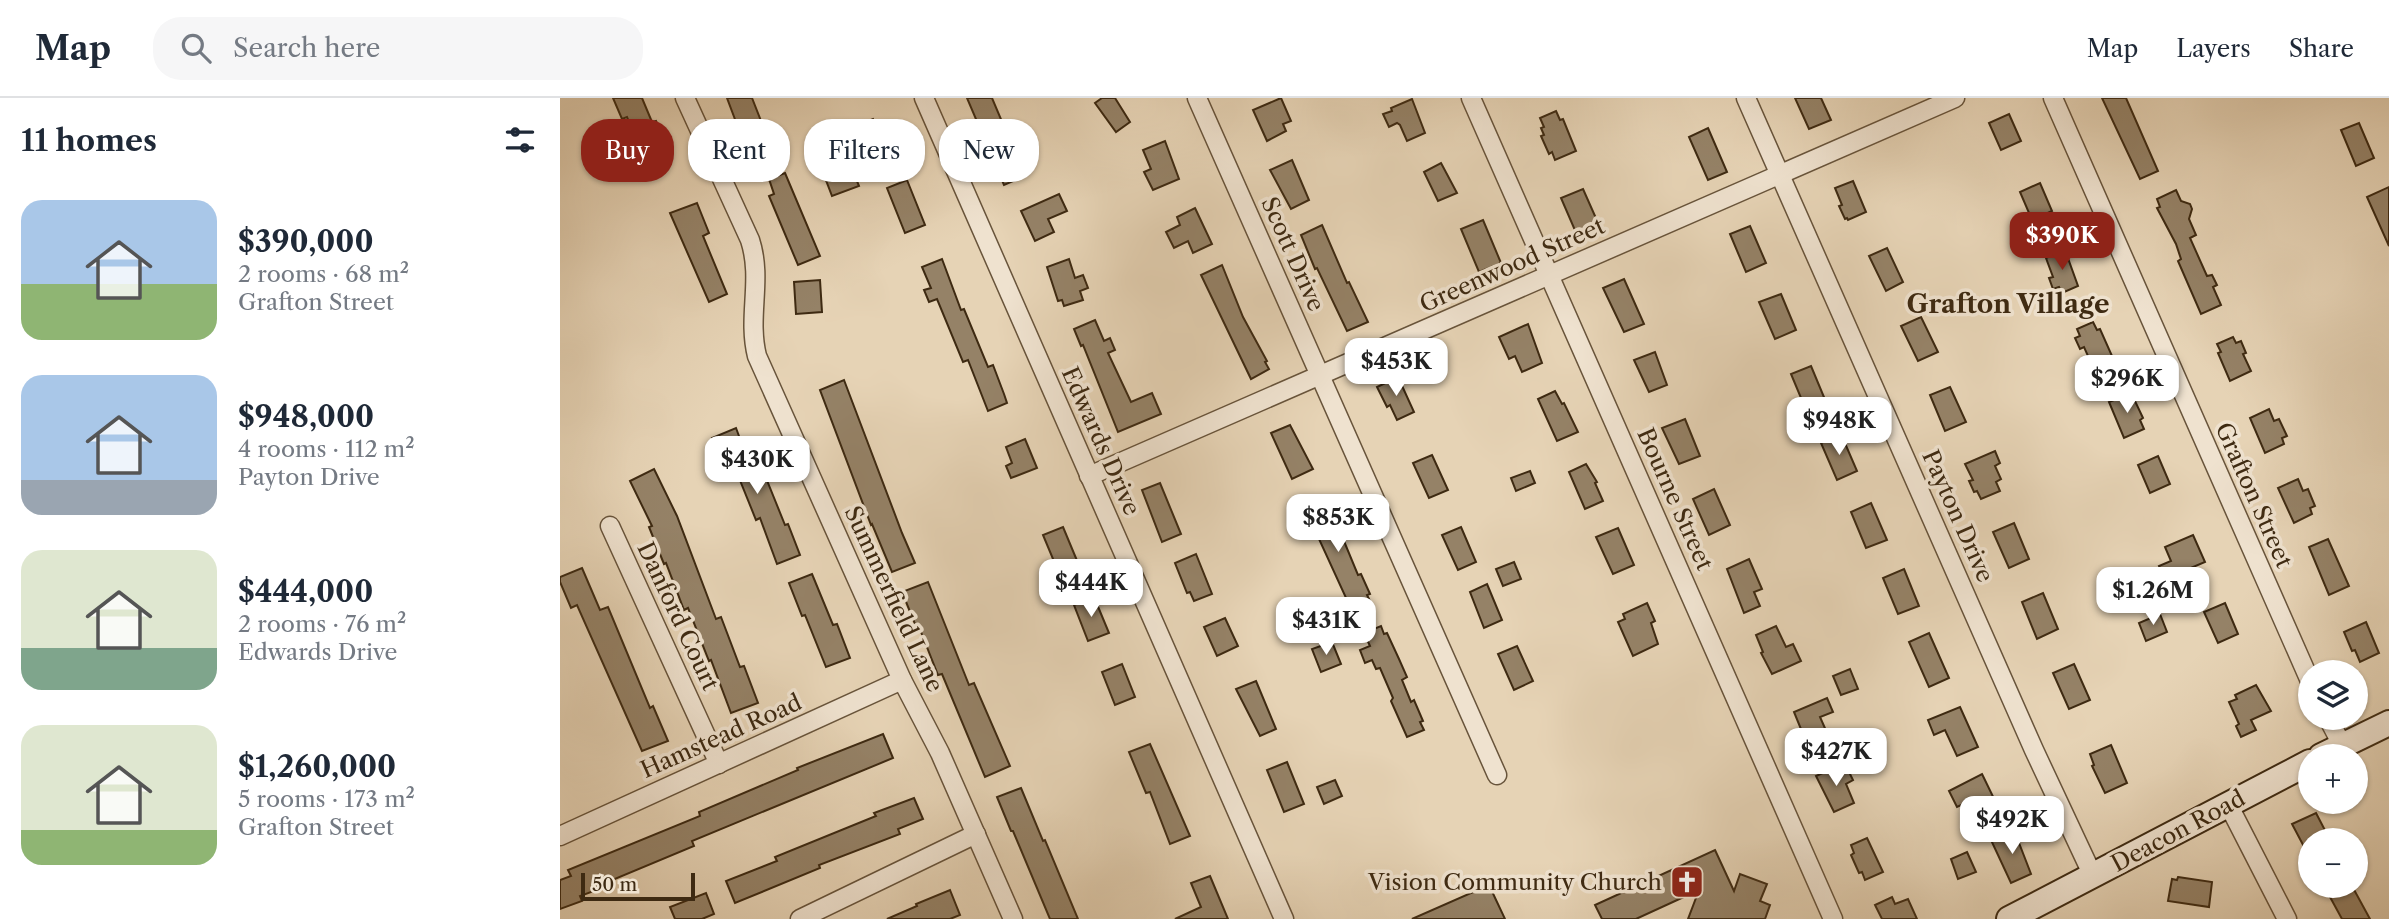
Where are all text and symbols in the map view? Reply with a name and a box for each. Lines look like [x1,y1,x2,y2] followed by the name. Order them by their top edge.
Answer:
[153,17,643,80] search box
[35,28,111,69] text: Map
[177,29,215,67] icon: search
[233,32,380,64] text: Search here
[2087,34,2138,63] text: Map
[2176,34,2251,63] text: Layers
[2289,34,2354,63] text: Share
[581,119,674,182] chip: Buy
[688,119,790,182] chip: Rent
[804,119,925,182] chip: Filters
[939,119,1039,182] chip: New
[501,121,539,159] icon: filters
[21,122,157,159] text: 11 homes
[1255,193,1331,315] street label: Scott Drive
[1415,212,1609,318] street label: Greenwood Street
[2013,212,2111,272] pin: $390K
[2026,221,2098,249] text: $390K
[238,223,374,260] text: $390,000
[77,228,161,312] icon: home
[238,260,409,288] text: 2 rooms · 68 m²
[238,288,394,316] text: Grafton Street
[1906,288,2110,320] district label: Grafton Village
[1347,338,1445,398] pin: $453K
[1361,347,1431,375] text: $453K
[2078,356,2176,415] pin: $296K
[1056,362,1146,520] street label: Edwards Drive
[2091,364,2163,392] text: $296K
[238,398,374,435] text: $948,000
[1790,398,1888,457] pin: $948K
[77,403,161,487] icon: home
[1803,406,1875,434] text: $948K
[2209,418,2299,572] street label: Grafton Street
[1631,424,1719,574] street label: Bourne Street
[238,435,415,463] text: 4 rooms · 112 m²
[708,436,806,496] pin: $430K
[721,445,793,473] text: $430K
[1916,446,2000,586] street label: Payton Drive
[238,463,380,491] text: Payton Drive
[1289,494,1387,554] pin: $853K
[839,501,949,697] street label: Summerfield Lane
[1302,503,1374,531] text: $853K
[631,537,725,695] street label: Danford Court
[1042,560,1140,619] pin: $444K
[1055,568,1127,596] text: $444K
[2096,568,2210,627] pin: $1.26M
[238,573,373,610] text: $444,000
[2112,576,2194,604] text: $1.26M
[77,578,161,662] icon: home
[1277,598,1375,657] pin: $431K
[1292,606,1360,634] text: $431K
[238,610,406,638] text: 2 rooms · 76 m²
[238,638,397,666] text: Edwards Drive
[2298,660,2368,898] map controls
[2298,660,2368,730] button: layers
[636,688,806,784] street label: Hamstead Road
[1787,728,1885,788] pin: $427K
[1801,737,1871,765] text: $427K
[2298,744,2368,814] button: +
[238,748,396,785] text: $1,260,000
[77,753,161,837] icon: home
[2106,784,2250,878] street label: Deacon Road
[238,785,415,813] text: 5 rooms · 173 m²
[1963,796,2061,856] pin: $492K
[1976,805,2048,833] text: $492K
[238,813,394,841] text: Grafton Street
[2298,828,2368,898] button: −
[1668,863,1706,901] church icon: Vision Community Church
[1367,868,1662,896] place label: Vision Community Church
[581,870,695,902] scale bar
[592,873,637,896] text: 50 m

